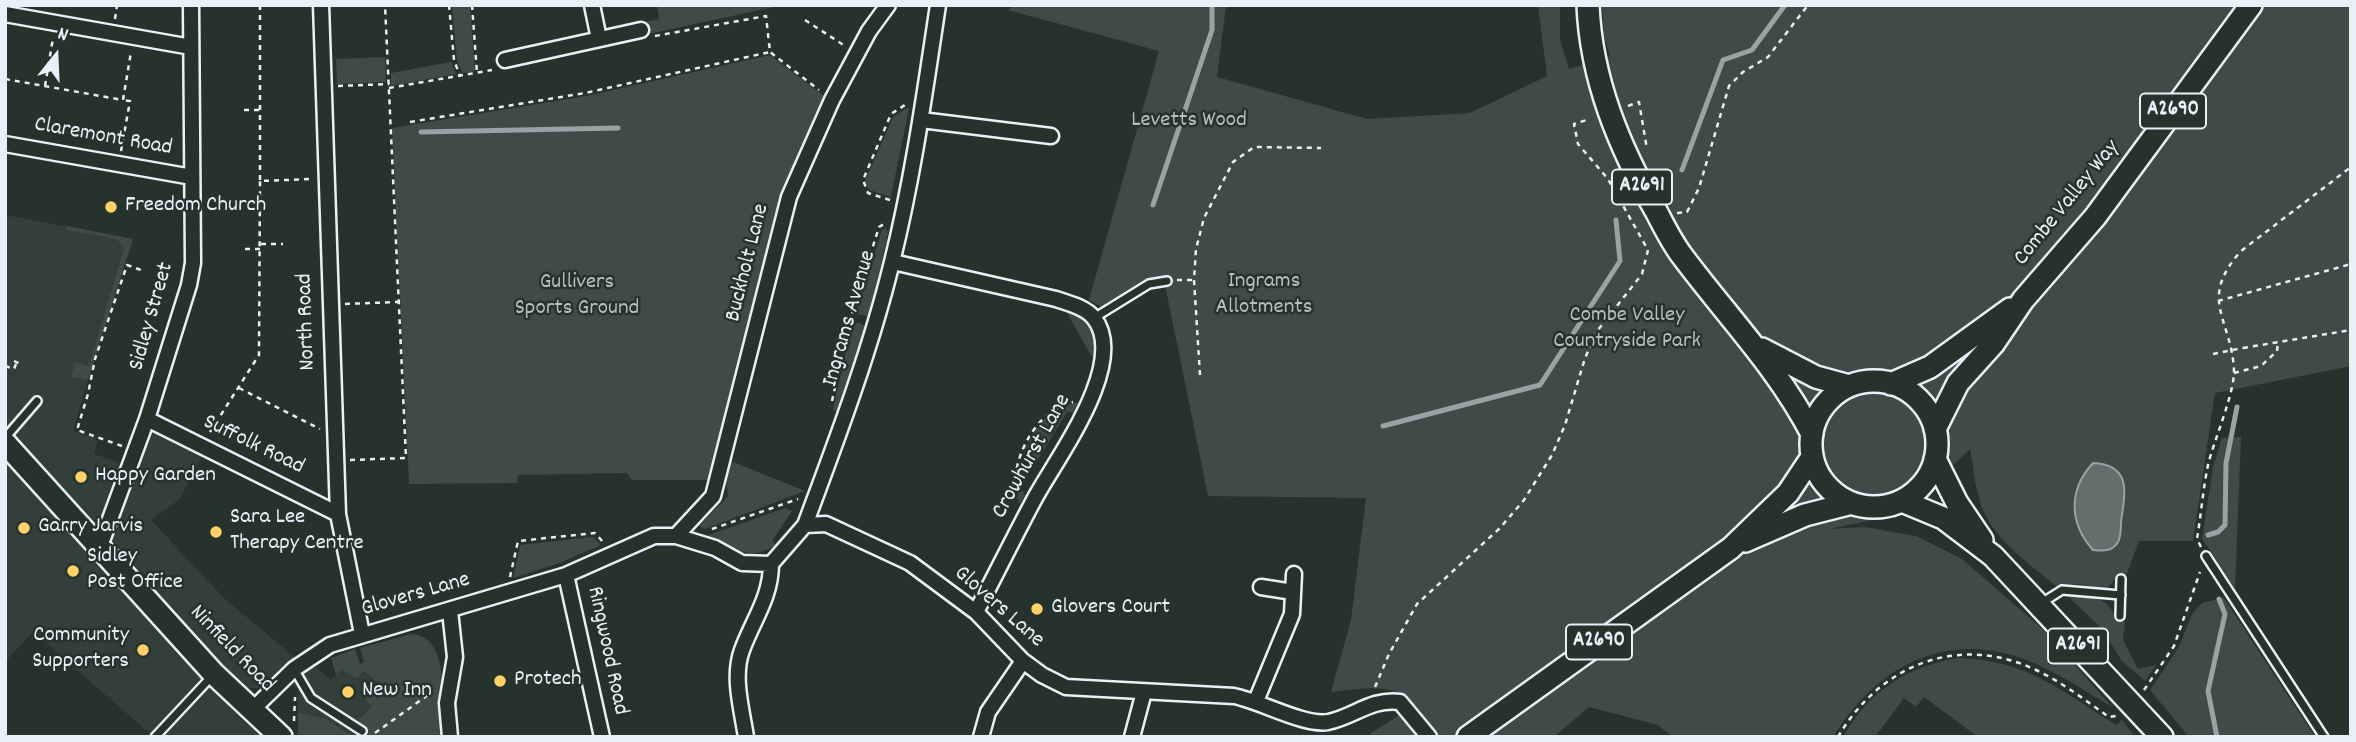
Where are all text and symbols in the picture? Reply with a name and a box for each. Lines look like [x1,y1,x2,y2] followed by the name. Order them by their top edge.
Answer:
[21,21,91,91] north arrow
[54,21,71,50] text: N
[2140,94,2206,128] road number: A2690
[1131,108,1247,136] park label: Levetts Wood
[32,112,174,164] street label: Claremont Road
[2009,136,2127,272] street label: Combe Valley Way
[1612,170,1672,204] road number: A2691
[125,193,266,221] place label: Freedom Church
[103,199,119,215] marker: Freedom Church
[721,201,777,325] street label: Buckholt Lane
[818,248,884,390] street label: Ingrams Avenue
[124,260,182,374] street label: Sidley Street
[1216,269,1312,323] park label: Ingrams Allotments
[515,270,639,324] park label: Gullivers Sports Ground
[293,273,323,371] street label: North Road
[1553,303,1701,357] park label: Combe Valley Countryside Park
[987,390,1079,524] street label: Crowhurst Lane
[198,410,308,482] street label: Suffolk Road
[95,463,216,491] place label: Happy Garden
[73,469,89,485] marker: Happy Garden
[230,505,364,559] place label: Sara Lee Therapy Centre
[38,514,143,542] place label: Garry Jarvis
[16,520,32,536] marker: Garry Jarvis
[208,524,224,540] marker: Sara Lee Therapy Centre
[87,544,183,598] place label: Sidley Post Office
[947,561,1049,655] street label: Glovers Lane
[65,563,81,579] marker: Sidley Post Office
[359,567,473,625] street label: Glovers Lane
[579,584,633,718] street label: Ringwood Road
[1051,595,1170,623] place label: Glovers Court
[182,600,280,700] street label: Ninfield Road
[1029,601,1045,617] marker: Glovers Court
[32,623,129,677] place label: Community Supporters
[1566,624,1632,660] road number: A2690
[2048,628,2108,664] road number: A2691
[135,642,151,658] marker: Community Supporters
[514,667,582,695] place label: Protech
[492,673,508,689] marker: Protech
[362,678,432,706] place label: New Inn
[340,684,356,700] marker: New Inn

